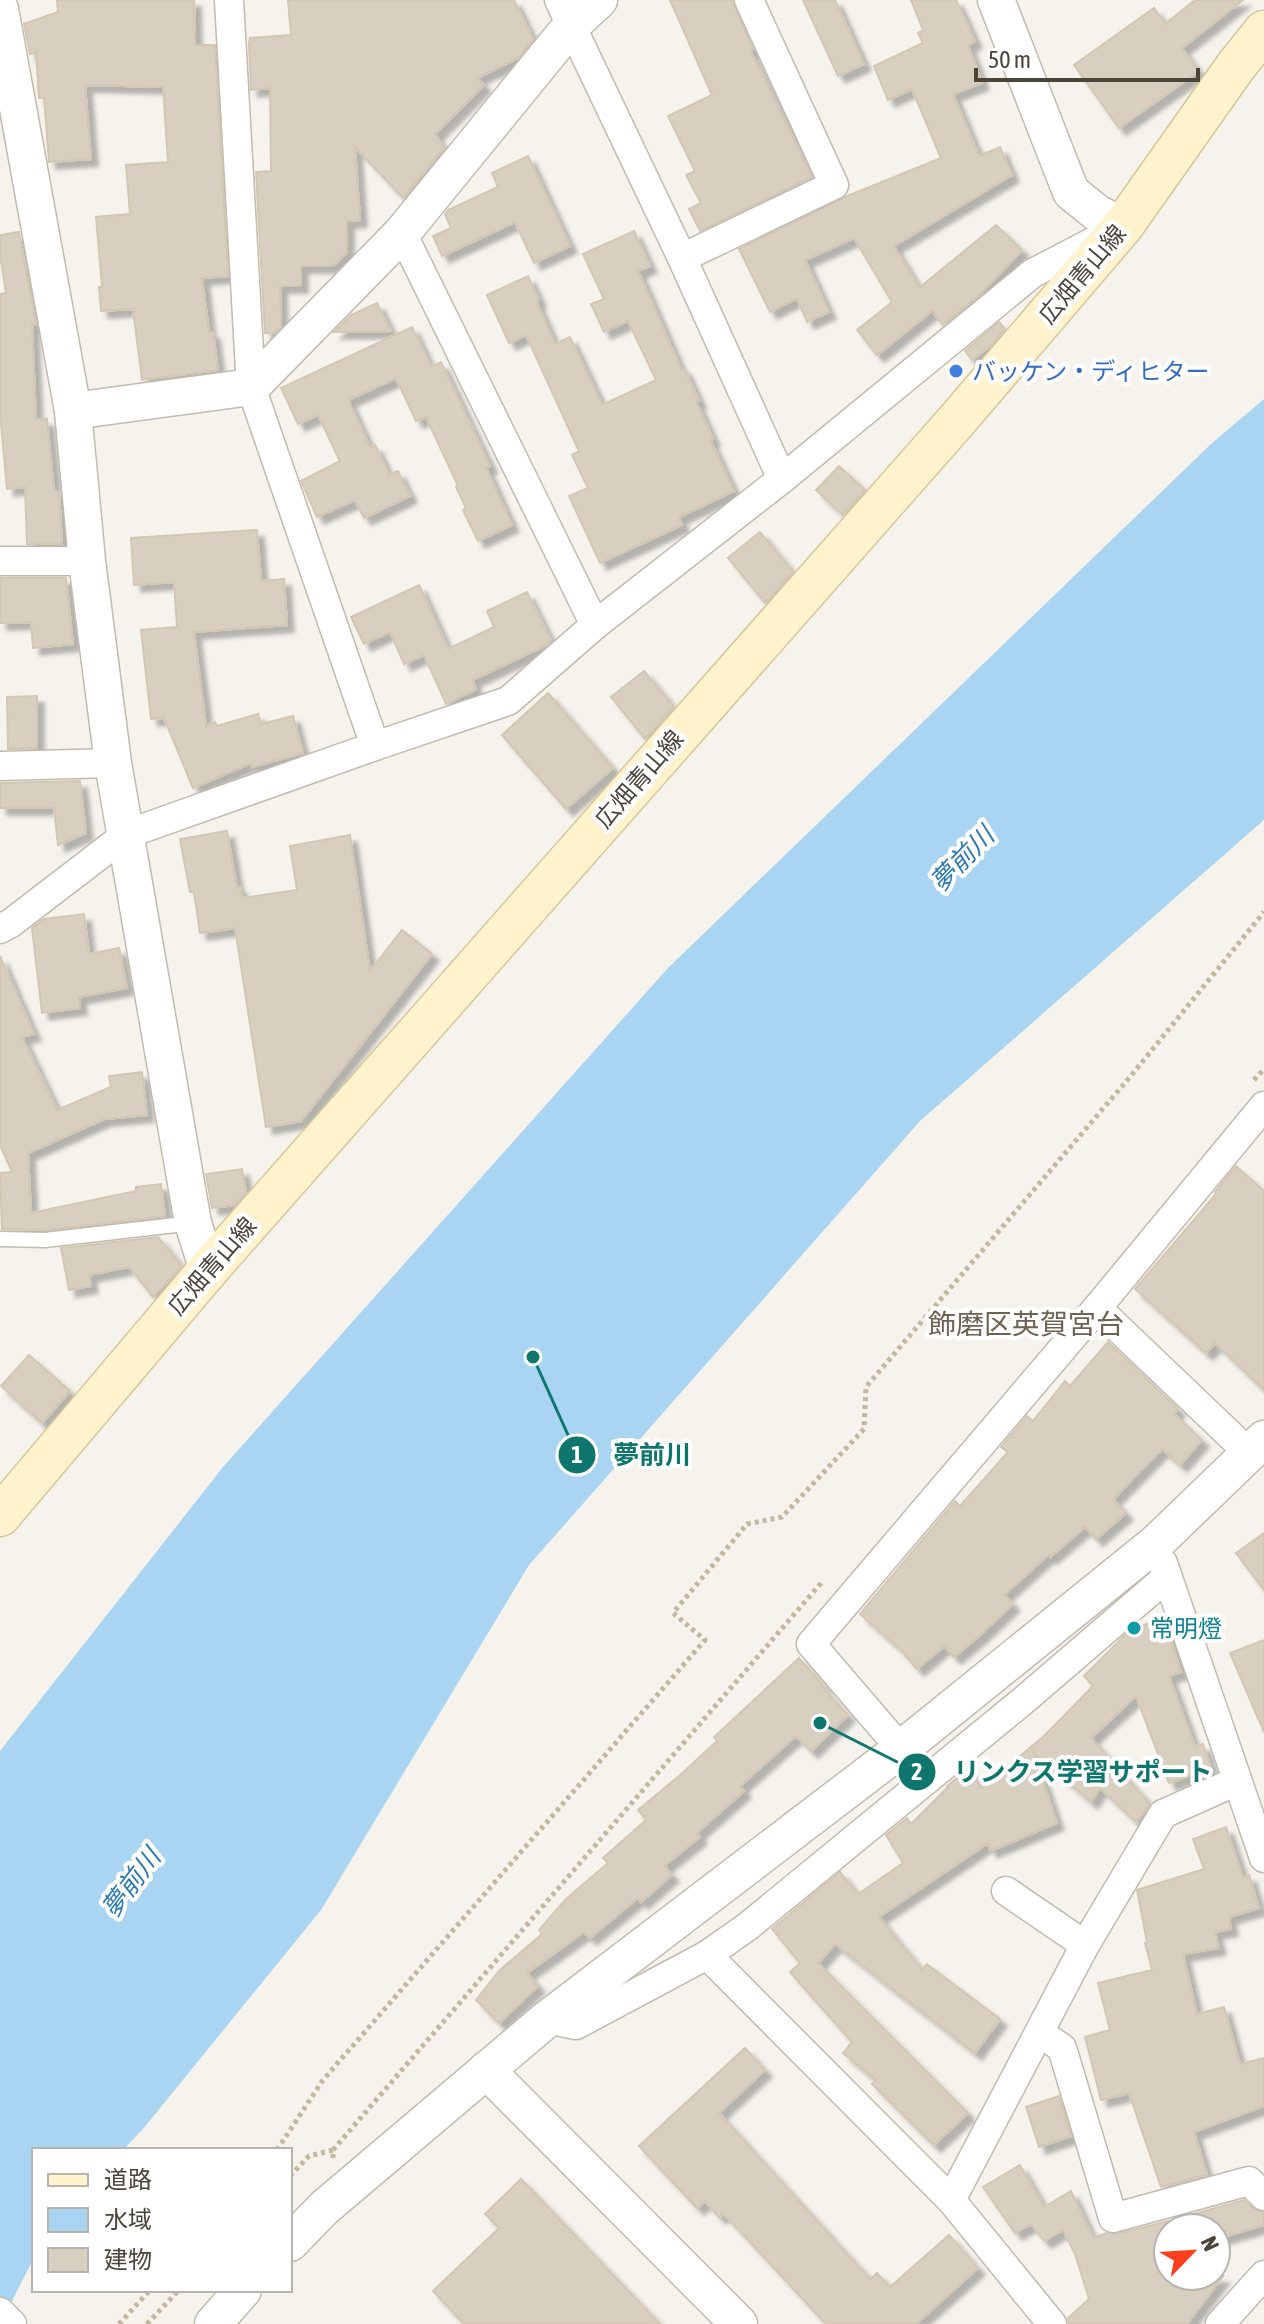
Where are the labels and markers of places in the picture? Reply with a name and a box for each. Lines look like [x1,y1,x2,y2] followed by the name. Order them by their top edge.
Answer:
[972,358,1210,385] place label: バッケン・ディヒター
[947,362,965,380] marker: バッケン・ディヒター
[557,1430,707,1480] callout: 夢前川
[1150,1615,1222,1642] place label: 常明燈
[1125,1619,1143,1637] marker: 常明燈
[897,1747,1229,1797] callout: リンクス学習サポート

